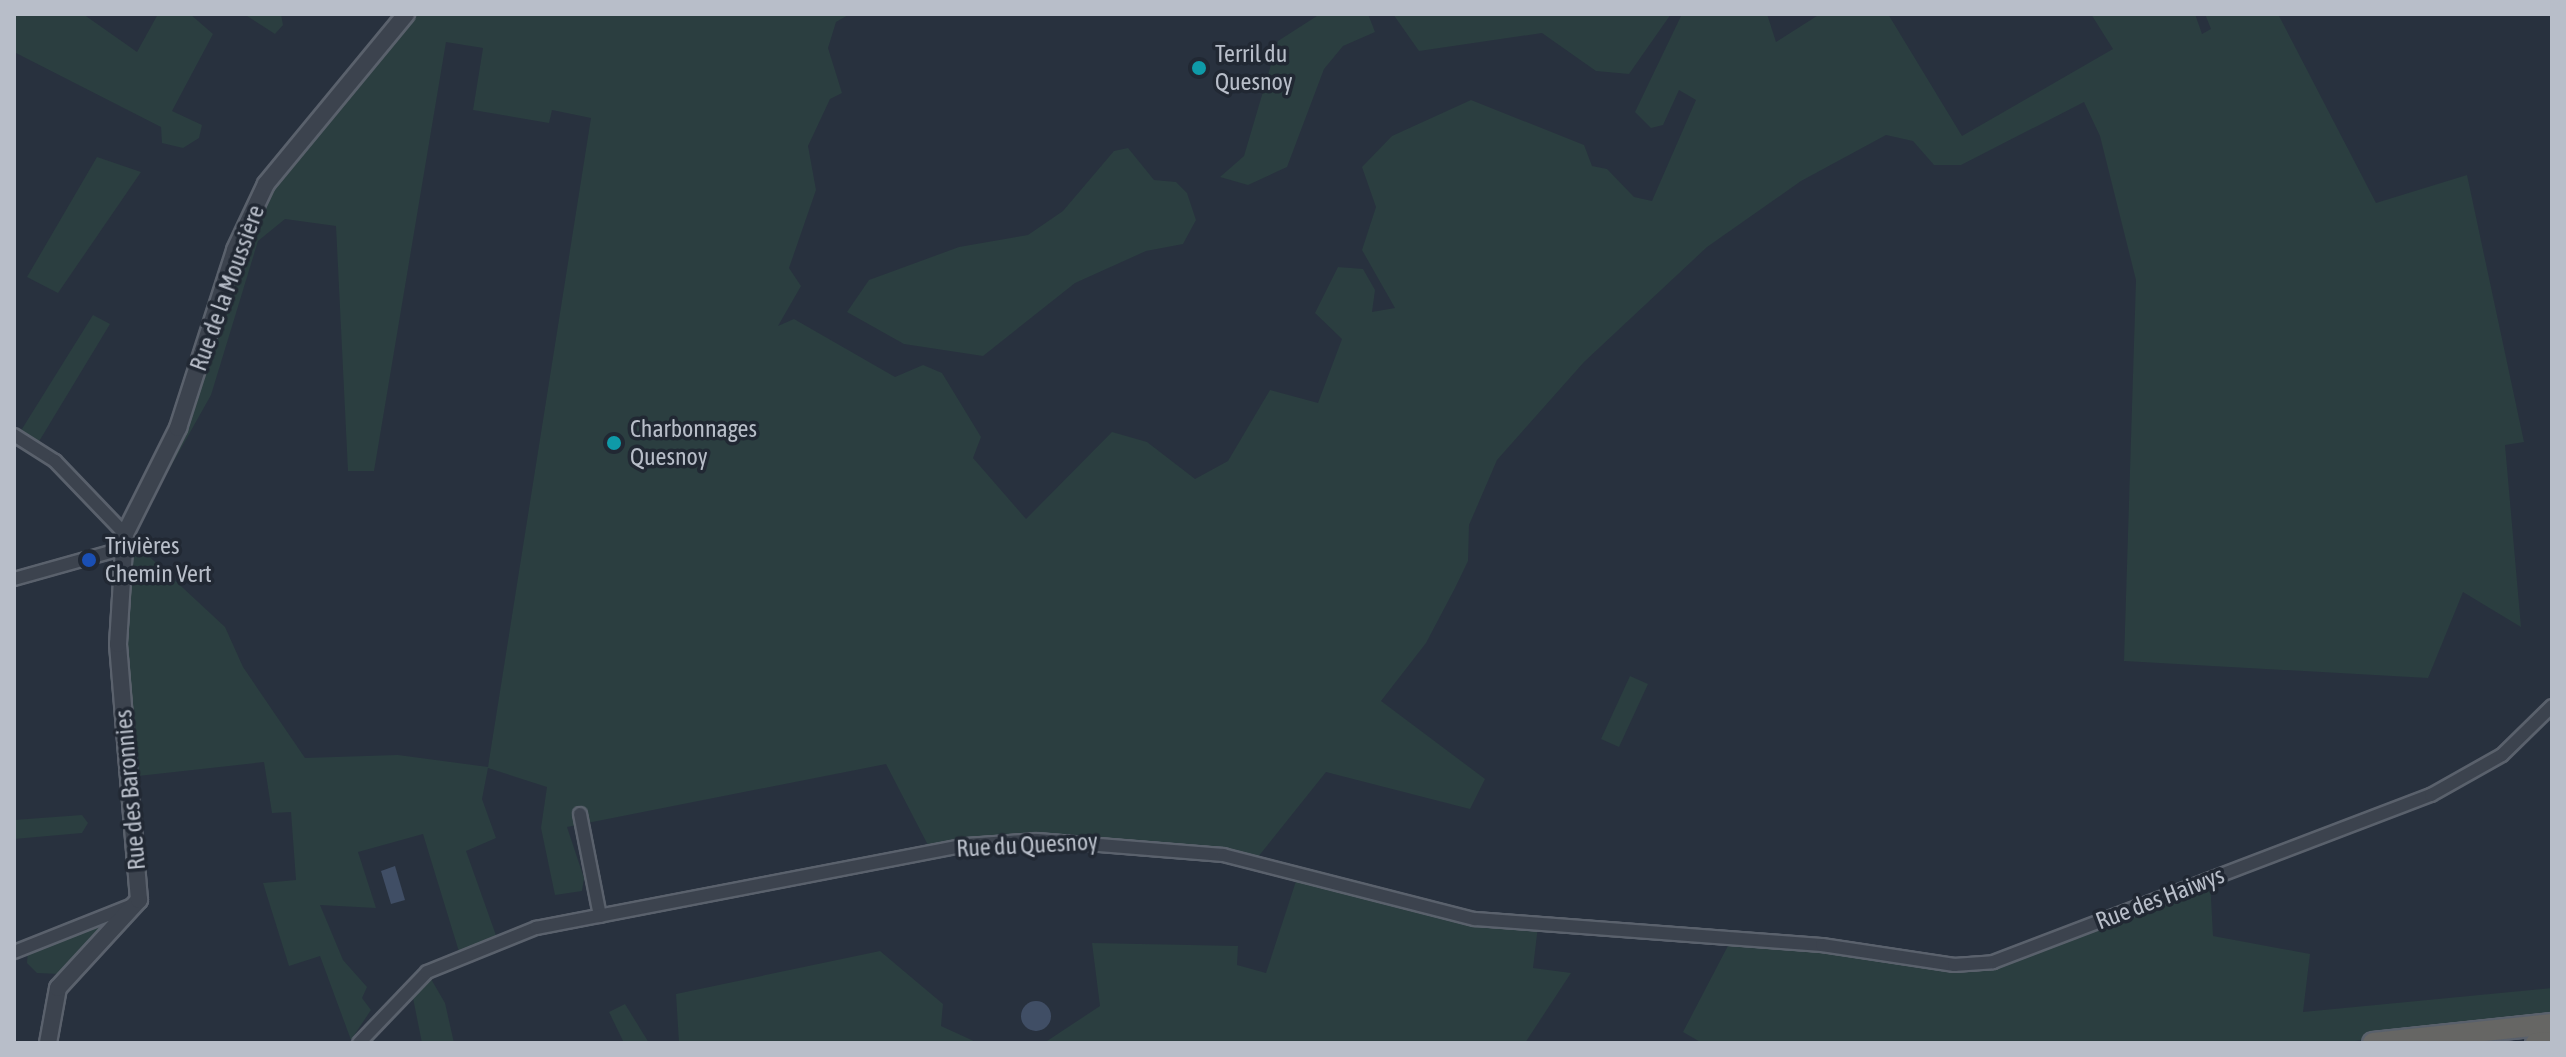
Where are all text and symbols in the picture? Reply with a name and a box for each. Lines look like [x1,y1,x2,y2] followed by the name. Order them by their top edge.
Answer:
[1215,40,1293,96] place label: Terril du Quesnoy
[1190,59,1208,77] marker: Terril du Quesnoy
[184,201,270,375] street label: Rue de la Moussière
[630,415,757,471] place label: Charbonnages Quesnoy
[605,434,623,452] marker: Charbonnages Quesnoy
[105,532,212,588] place label: Trivières Chemin Vert
[80,551,98,569] marker: Trivières Chemin Vert
[109,709,151,871] street label: Rue des Baronnies
[956,827,1098,863] street label: Rue du Quesnoy
[2092,860,2228,936] street label: Rue des Haiwys

